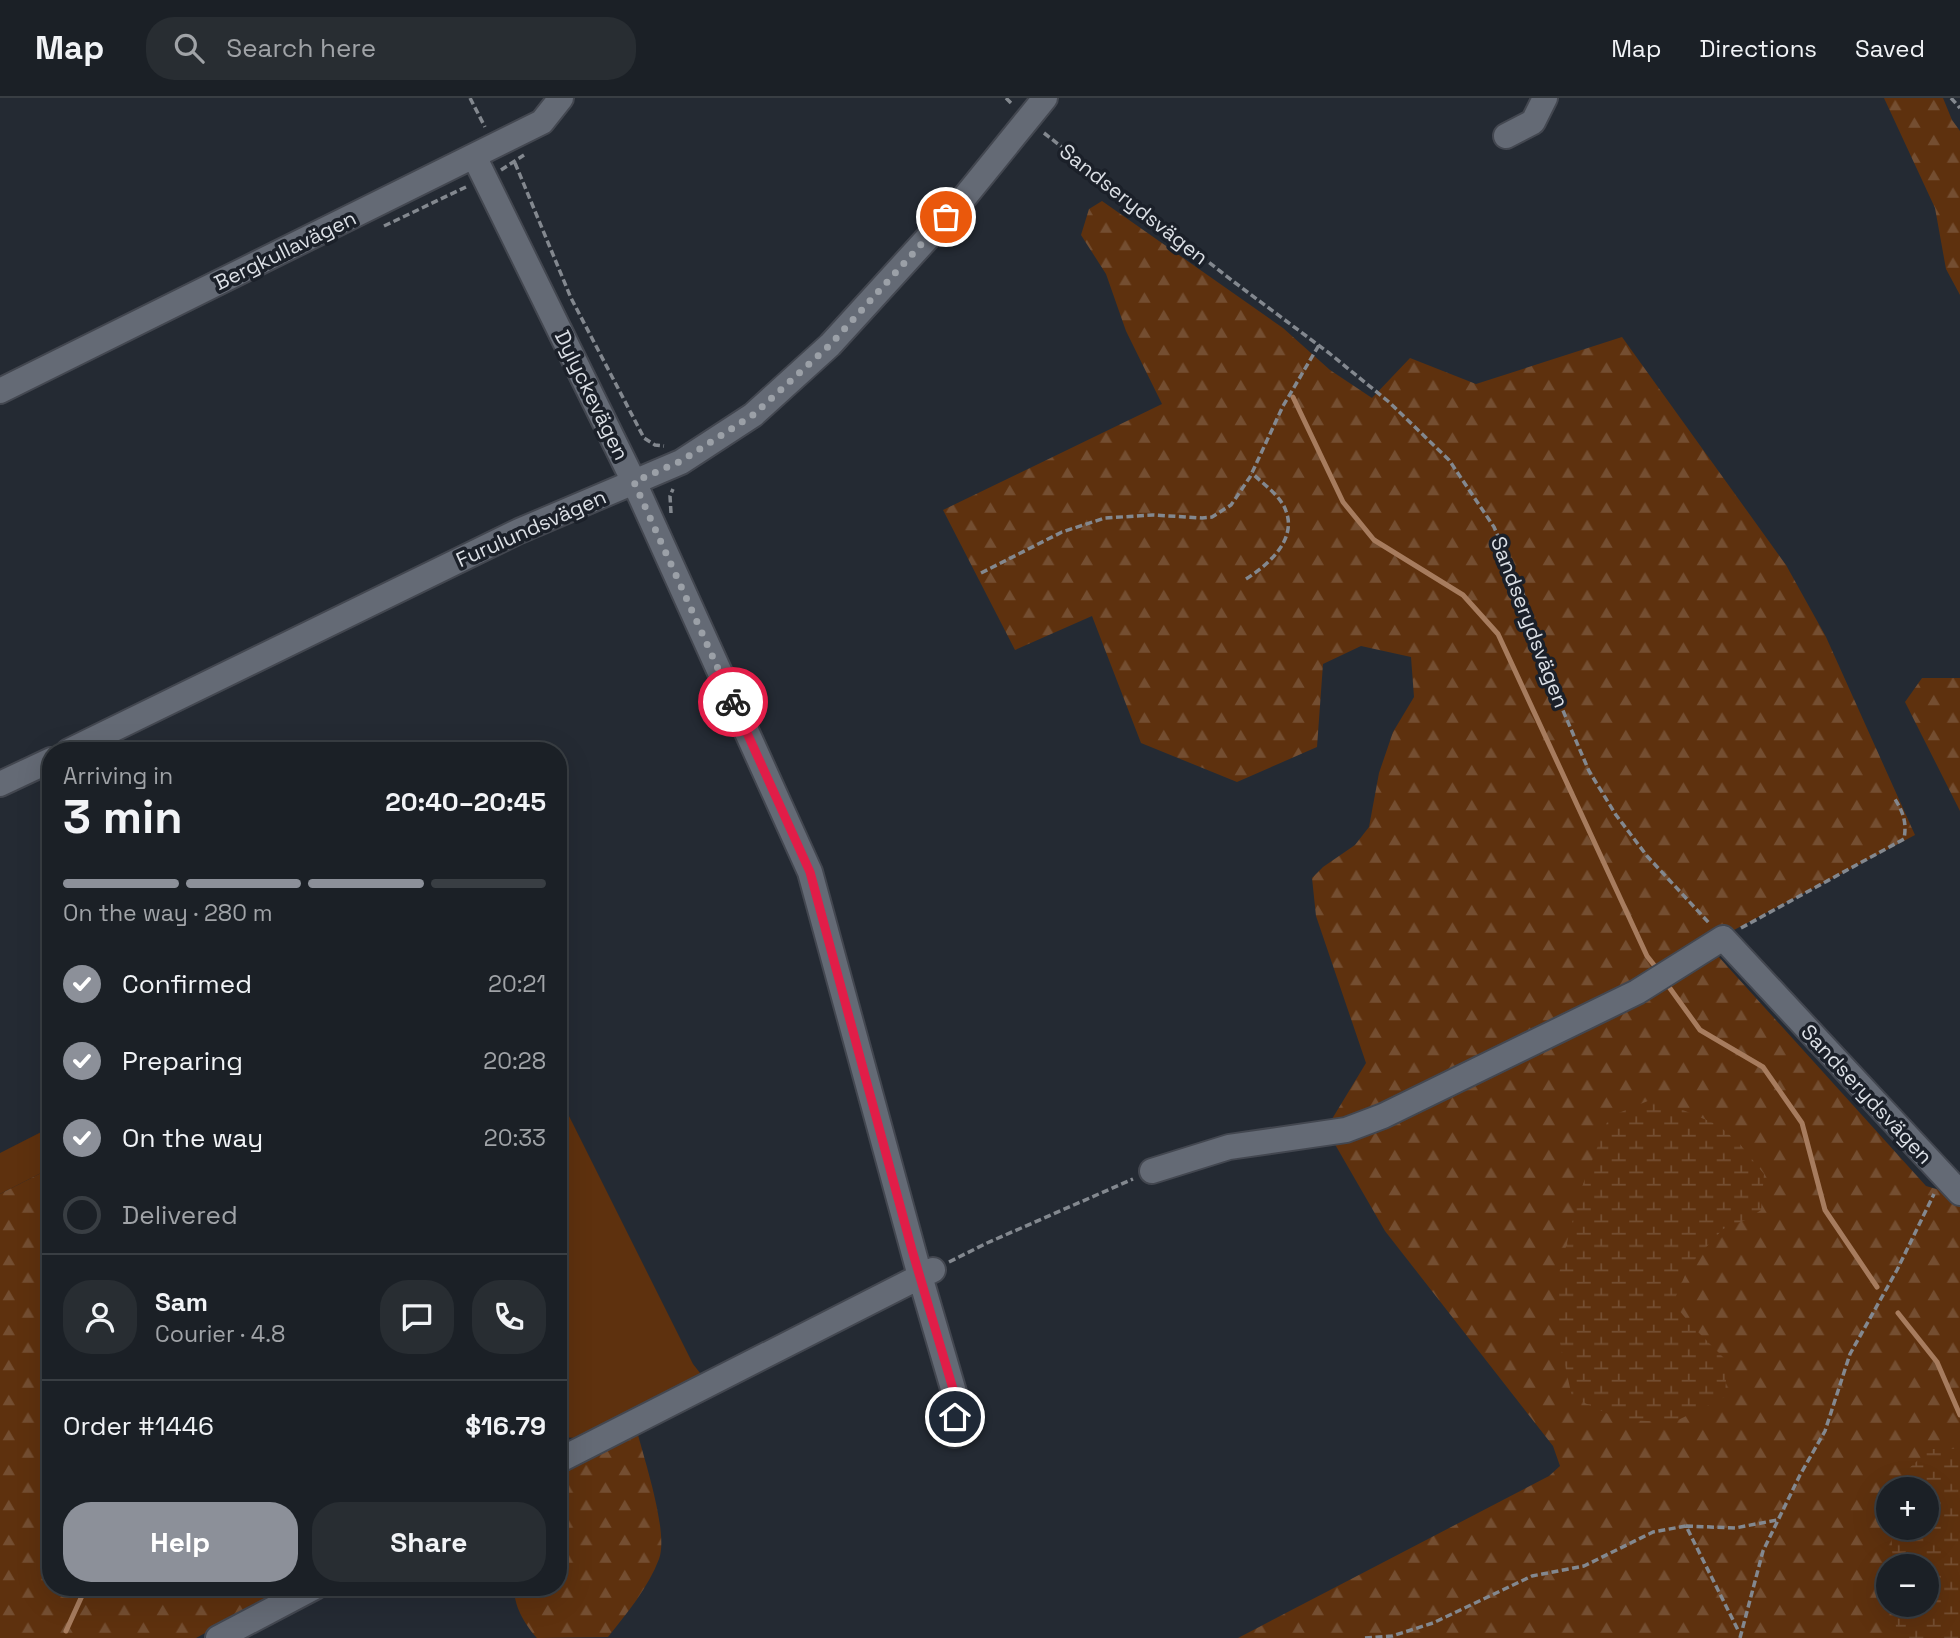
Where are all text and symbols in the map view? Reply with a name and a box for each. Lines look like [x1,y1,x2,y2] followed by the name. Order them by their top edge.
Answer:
[146,17,636,80] search box
[35,27,104,69] text: Map
[170,29,208,67] icon: search
[226,31,376,65] text: Search here
[1611,33,1661,64] text: Map
[1699,33,1817,64] text: Directions
[1855,33,1925,64] text: Saved
[1054,138,1214,270] street label: Sandserydsvägen
[916,187,976,247] pin
[927,198,965,236] icon: bag
[209,204,361,296] street label: Bergkullavägen
[549,325,635,465] street label: Dylyckevägen
[452,483,610,573] street label: Furulundsvägen
[1485,532,1575,712] street label: Sandserydsvägen
[698,667,768,737] courier
[714,683,752,721] icon: bike
[63,761,173,791] text: Arriving in
[385,785,546,819] text: 20:40–20:45
[63,788,183,846] text: 3 min
[63,898,273,928] text: On the way · 280 m
[63,965,101,1003] icon: check
[122,967,252,1001] text: Confirmed
[488,969,546,999] text: 20:21
[1795,1018,1939,1170] street label: Sandserydsvägen
[63,1042,101,1080] icon: check
[122,1044,243,1078] text: Preparing
[483,1046,546,1076] text: 20:28
[63,1119,101,1157] icon: check
[122,1121,263,1155] text: On the way
[484,1123,546,1153] text: 20:33
[122,1198,238,1232] text: Delivered
[63,1280,137,1354] button: person
[380,1280,454,1354] button: chat
[472,1280,546,1354] button: phone
[155,1285,208,1319] text: Sam
[155,1319,285,1349] text: Courier · 4.8
[925,1387,985,1447] pin
[936,1398,974,1436] icon: home
[63,1409,214,1443] text: Order #1446
[465,1409,546,1443] text: $16.79
[1876,1477,1939,1617] map controls
[1876,1477,1939,1540] button: +
[63,1502,298,1582] button: Help
[312,1502,546,1582] button: Share
[1876,1554,1939,1617] button: −

